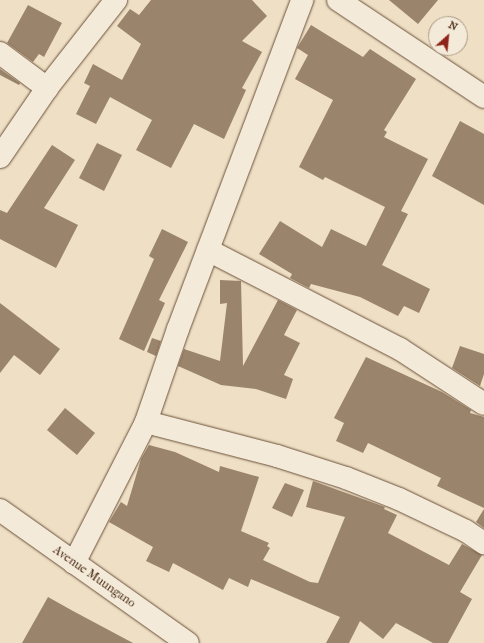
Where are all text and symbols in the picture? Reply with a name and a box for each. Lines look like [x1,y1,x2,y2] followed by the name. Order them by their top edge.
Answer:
[428,16,468,56] north arrow
[447,18,460,33] text: N
[50,543,138,611] street label: Avenue Muungano

